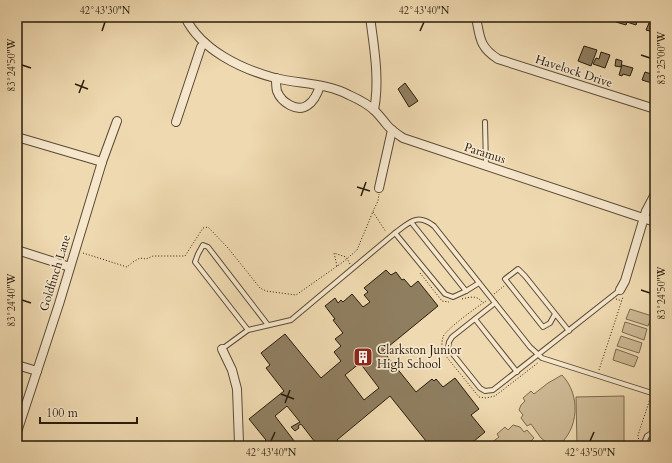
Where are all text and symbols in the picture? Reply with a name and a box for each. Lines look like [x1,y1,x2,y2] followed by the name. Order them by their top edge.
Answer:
[80,4,131,18] text: 42°43'30"N
[399,4,450,18] text: 42°43'40"N
[655,30,669,85] text: 83°25'00"W
[5,37,19,92] text: 83°24'50"W
[533,51,615,91] street label: Havelock Drive
[462,139,508,167] street label: Paramus
[36,233,74,313] street label: Goldfinch Lane
[655,265,669,320] text: 83°24'50"W
[5,272,19,327] text: 83°24'40"W
[377,342,462,372] place label: Clarkston Junior High School
[352,346,374,368] building icon: Clarkston Junior High School
[40,399,137,425] scale bar
[46,405,79,421] text: 100 m
[246,446,297,460] text: 42°43'40"N
[565,446,616,460] text: 42°43'50"N

